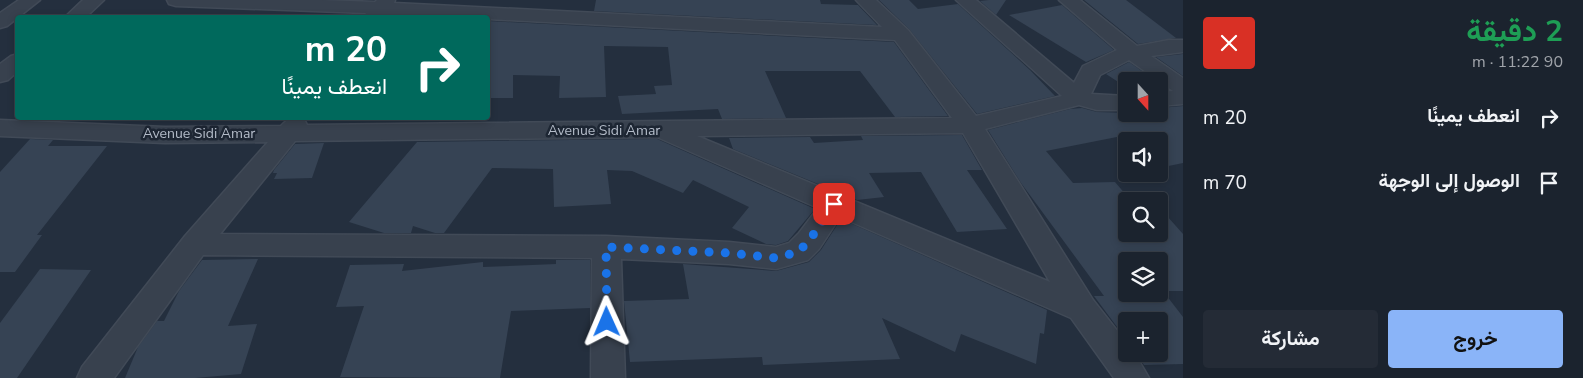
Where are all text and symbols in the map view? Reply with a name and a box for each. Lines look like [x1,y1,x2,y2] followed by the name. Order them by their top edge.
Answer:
[1466,11,1563,52] text: 2 دقيقة
[1203,17,1255,69] button: close
[305,26,387,73] text: 20 m
[405,35,470,100] icon: right
[1472,51,1563,73] text: 90 m · 11:22
[281,72,387,102] text: انعطف يمينًا
[1118,72,1168,122] north arrow
[1118,72,1168,362] map controls
[1427,103,1520,129] text: انعطف يمينًا
[1535,104,1563,132] icon: right
[1203,105,1247,131] text: 20 m
[548,121,660,140] street label: Avenue Sidi Amar
[143,124,255,143] street label: Avenue Sidi Amar
[1118,132,1168,182] button: sound
[1378,168,1520,194] text: الوصول إلى الوجهة
[1535,169,1563,197] icon: arrive
[1203,170,1247,196] text: 70 m
[813,183,855,225] pin
[820,190,848,218] icon: arrive
[1118,192,1168,242] button: search
[1118,252,1168,302] button: layers
[580,295,632,347] position arrow
[1203,310,1378,368] button: مشاركة
[1388,310,1563,368] button: خروج
[1118,312,1168,362] button: +

